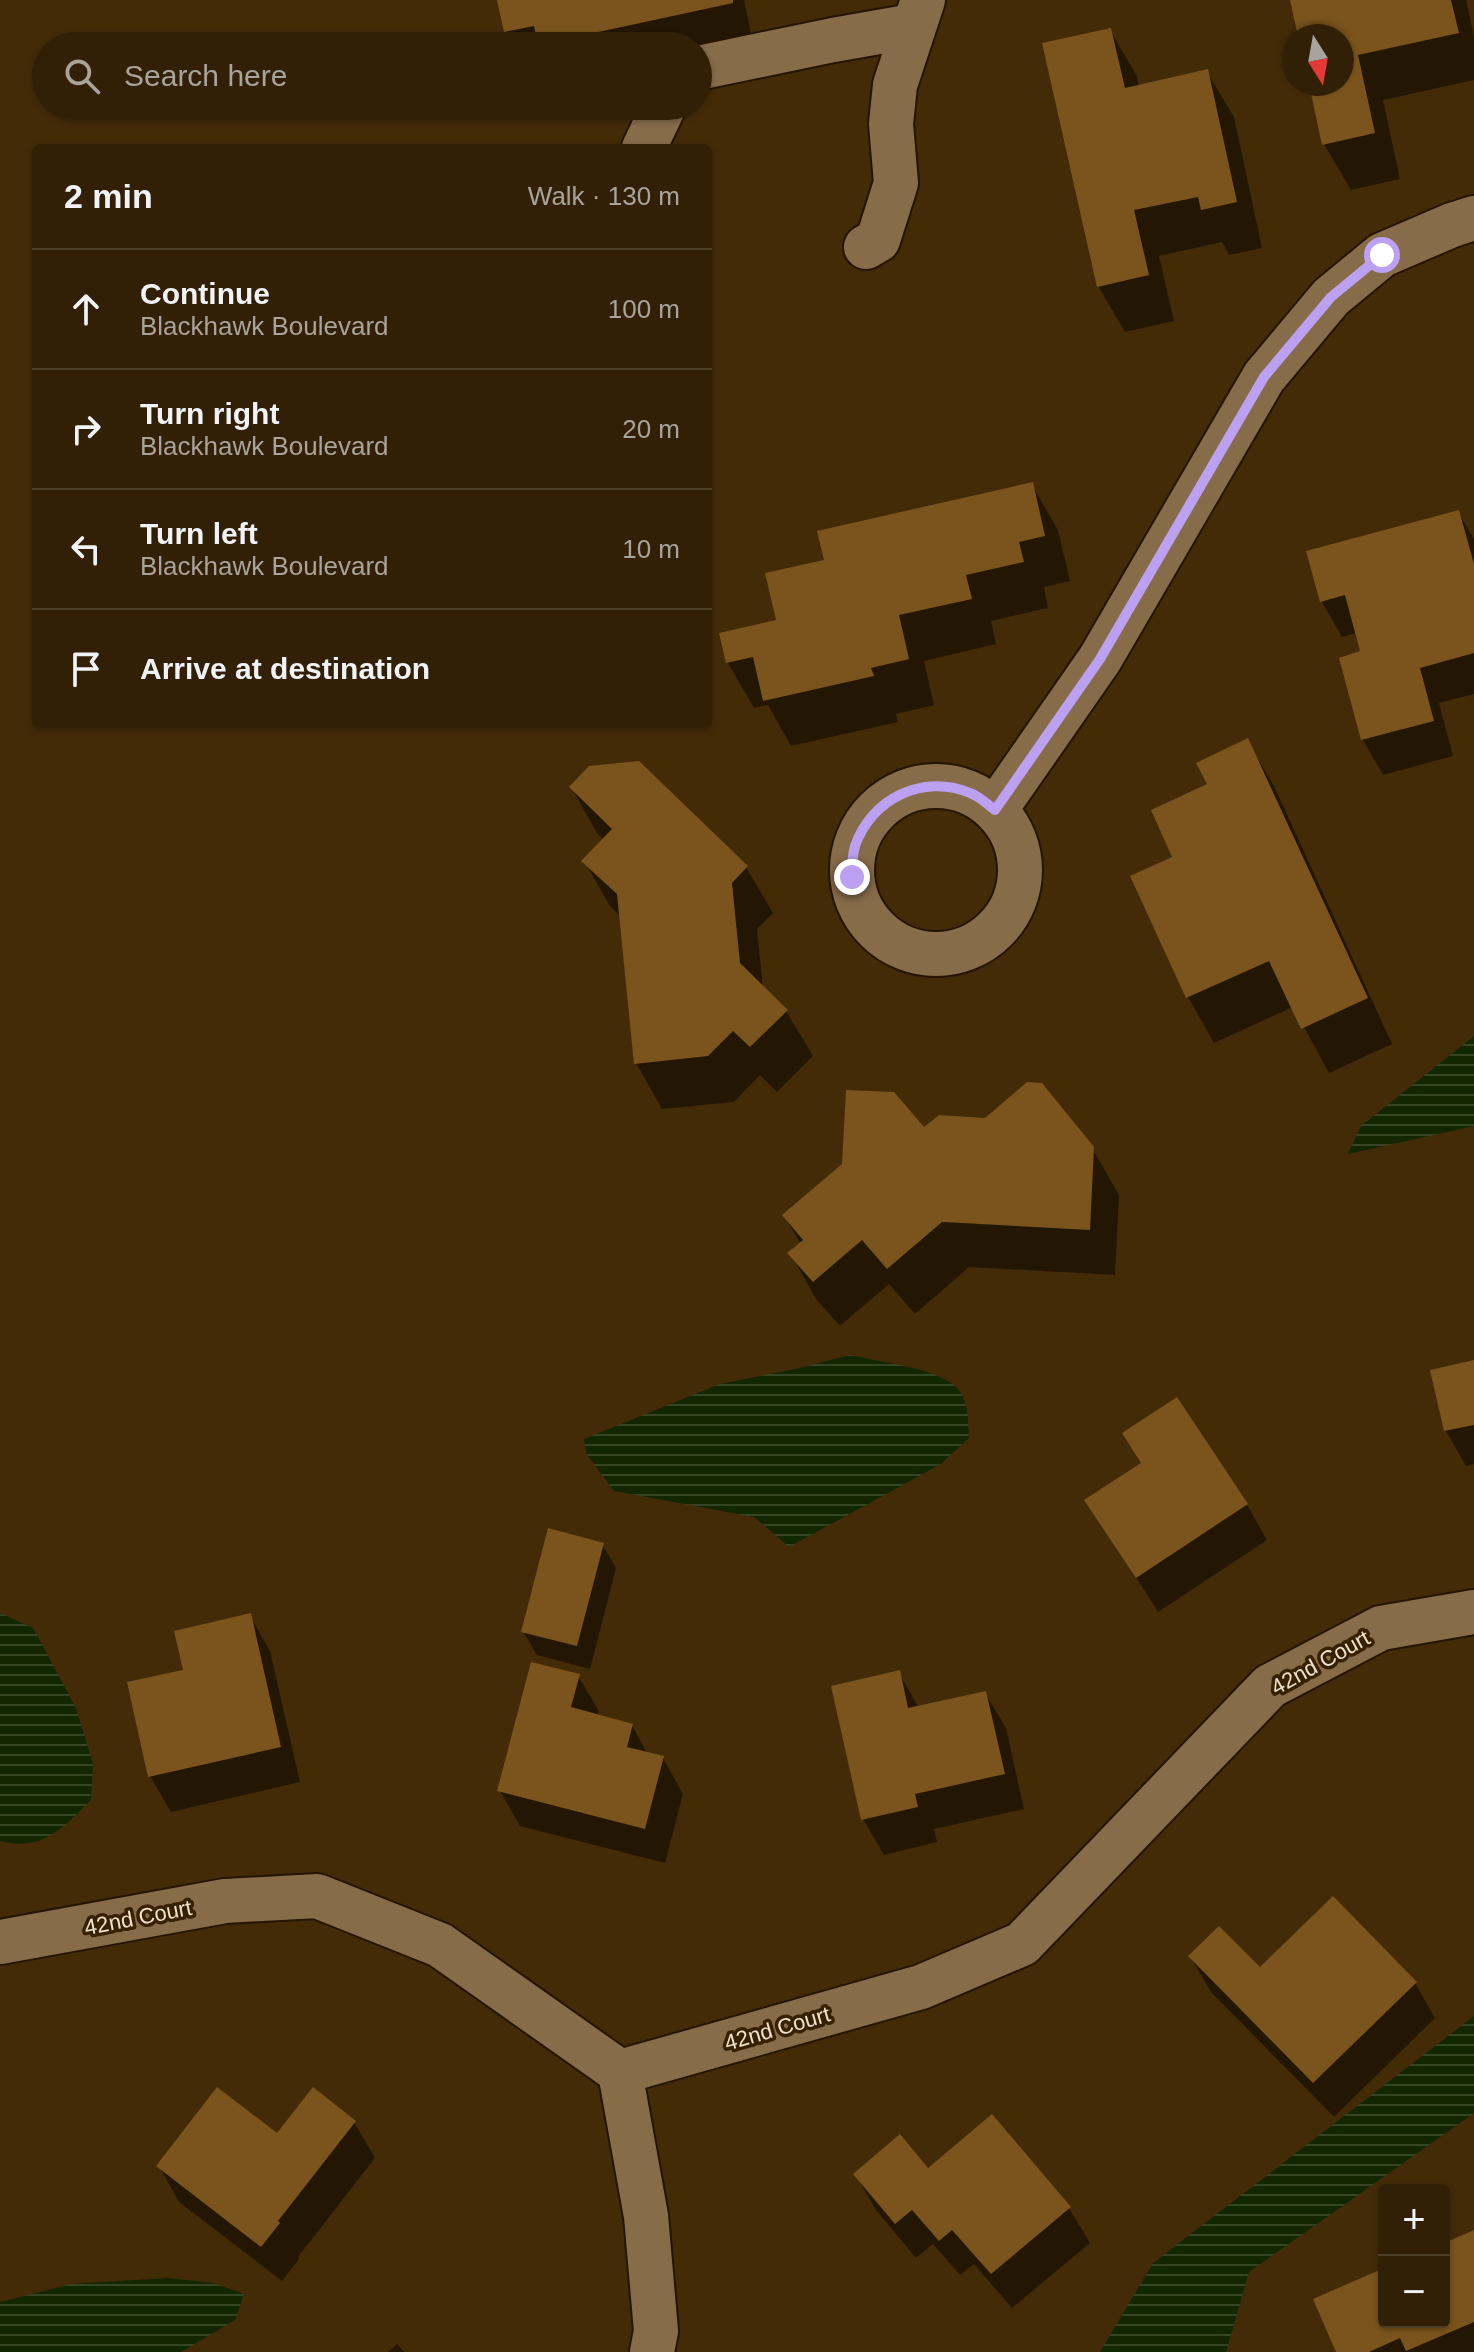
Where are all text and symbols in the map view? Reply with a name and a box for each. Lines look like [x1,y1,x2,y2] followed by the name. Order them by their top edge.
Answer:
[1282,24,1354,96] north arrow
[32,32,712,120] search box
[60,54,104,98] icon: search
[124,59,287,92] text: Search here
[64,177,153,215] text: 2 min
[528,181,680,211] text: Walk · 130 m
[1364,237,1400,273] route start
[140,277,270,310] text: Continue
[64,287,108,331] icon: ahead
[608,294,680,324] text: 100 m
[140,311,389,341] text: Blackhawk Boulevard
[140,397,279,430] text: Turn right
[64,407,108,451] icon: right
[622,414,680,444] text: 20 m
[140,431,389,461] text: Blackhawk Boulevard
[140,517,258,550] text: Turn left
[64,527,108,571] icon: left
[622,534,680,564] text: 10 m
[140,551,389,581] text: Blackhawk Boulevard
[64,647,108,691] icon: arrive
[140,652,430,685] text: Arrive at destination
[834,859,870,895] route end
[1267,1625,1374,1700] street label: 42nd Court
[82,1895,194,1940] street label: 42nd Court
[721,2001,833,2055] street label: 42nd Court
[1378,2184,1450,2328] map controls
[1378,2184,1450,2256] button: +
[1378,2256,1450,2328] button: −

